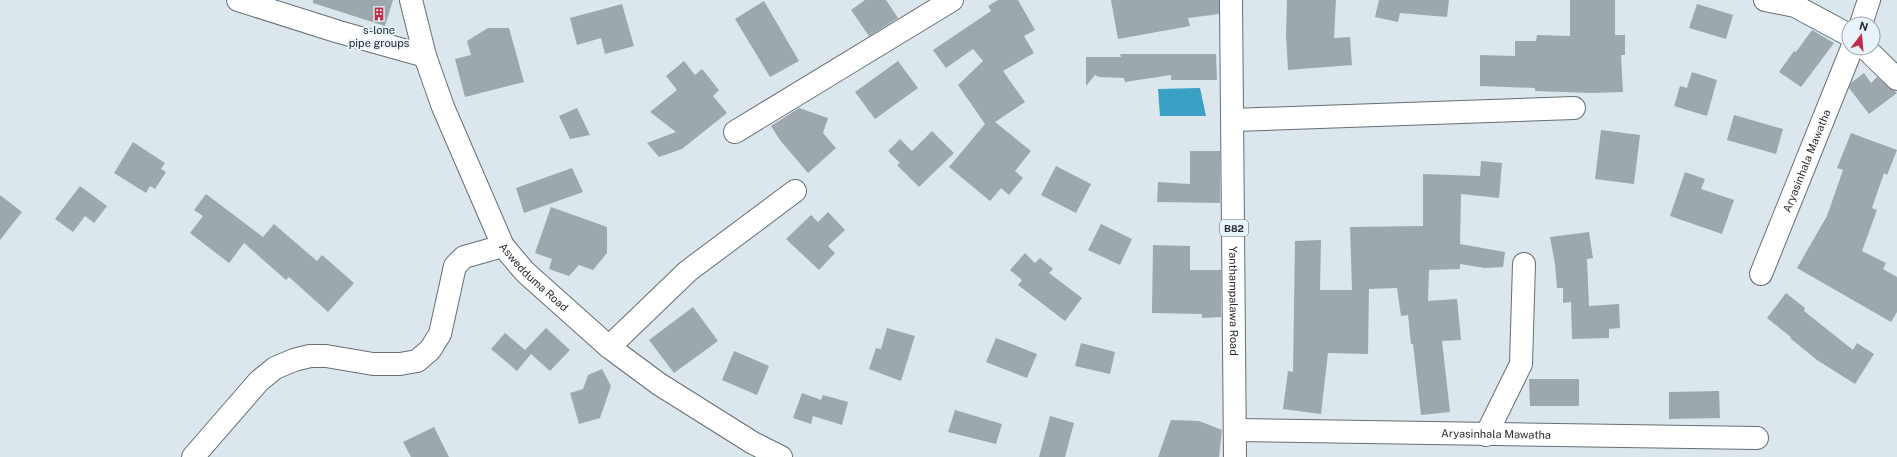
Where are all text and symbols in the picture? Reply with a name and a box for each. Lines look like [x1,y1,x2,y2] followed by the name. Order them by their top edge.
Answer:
[371,6,387,22] building icon: s-lone pipe groups
[1841,16,1881,56] north arrow
[1858,19,1870,33] text: N
[349,24,410,49] place label: s-lone pipe groups
[1780,108,1833,214] street label: Aryasinhala Mawatha
[1220,220,1248,236] road number: B82
[497,240,571,314] street label: Aswedduma Road
[1227,246,1240,356] street label: Yanthampalawa Road
[1441,427,1551,441] street label: Aryasinhala Mawatha

